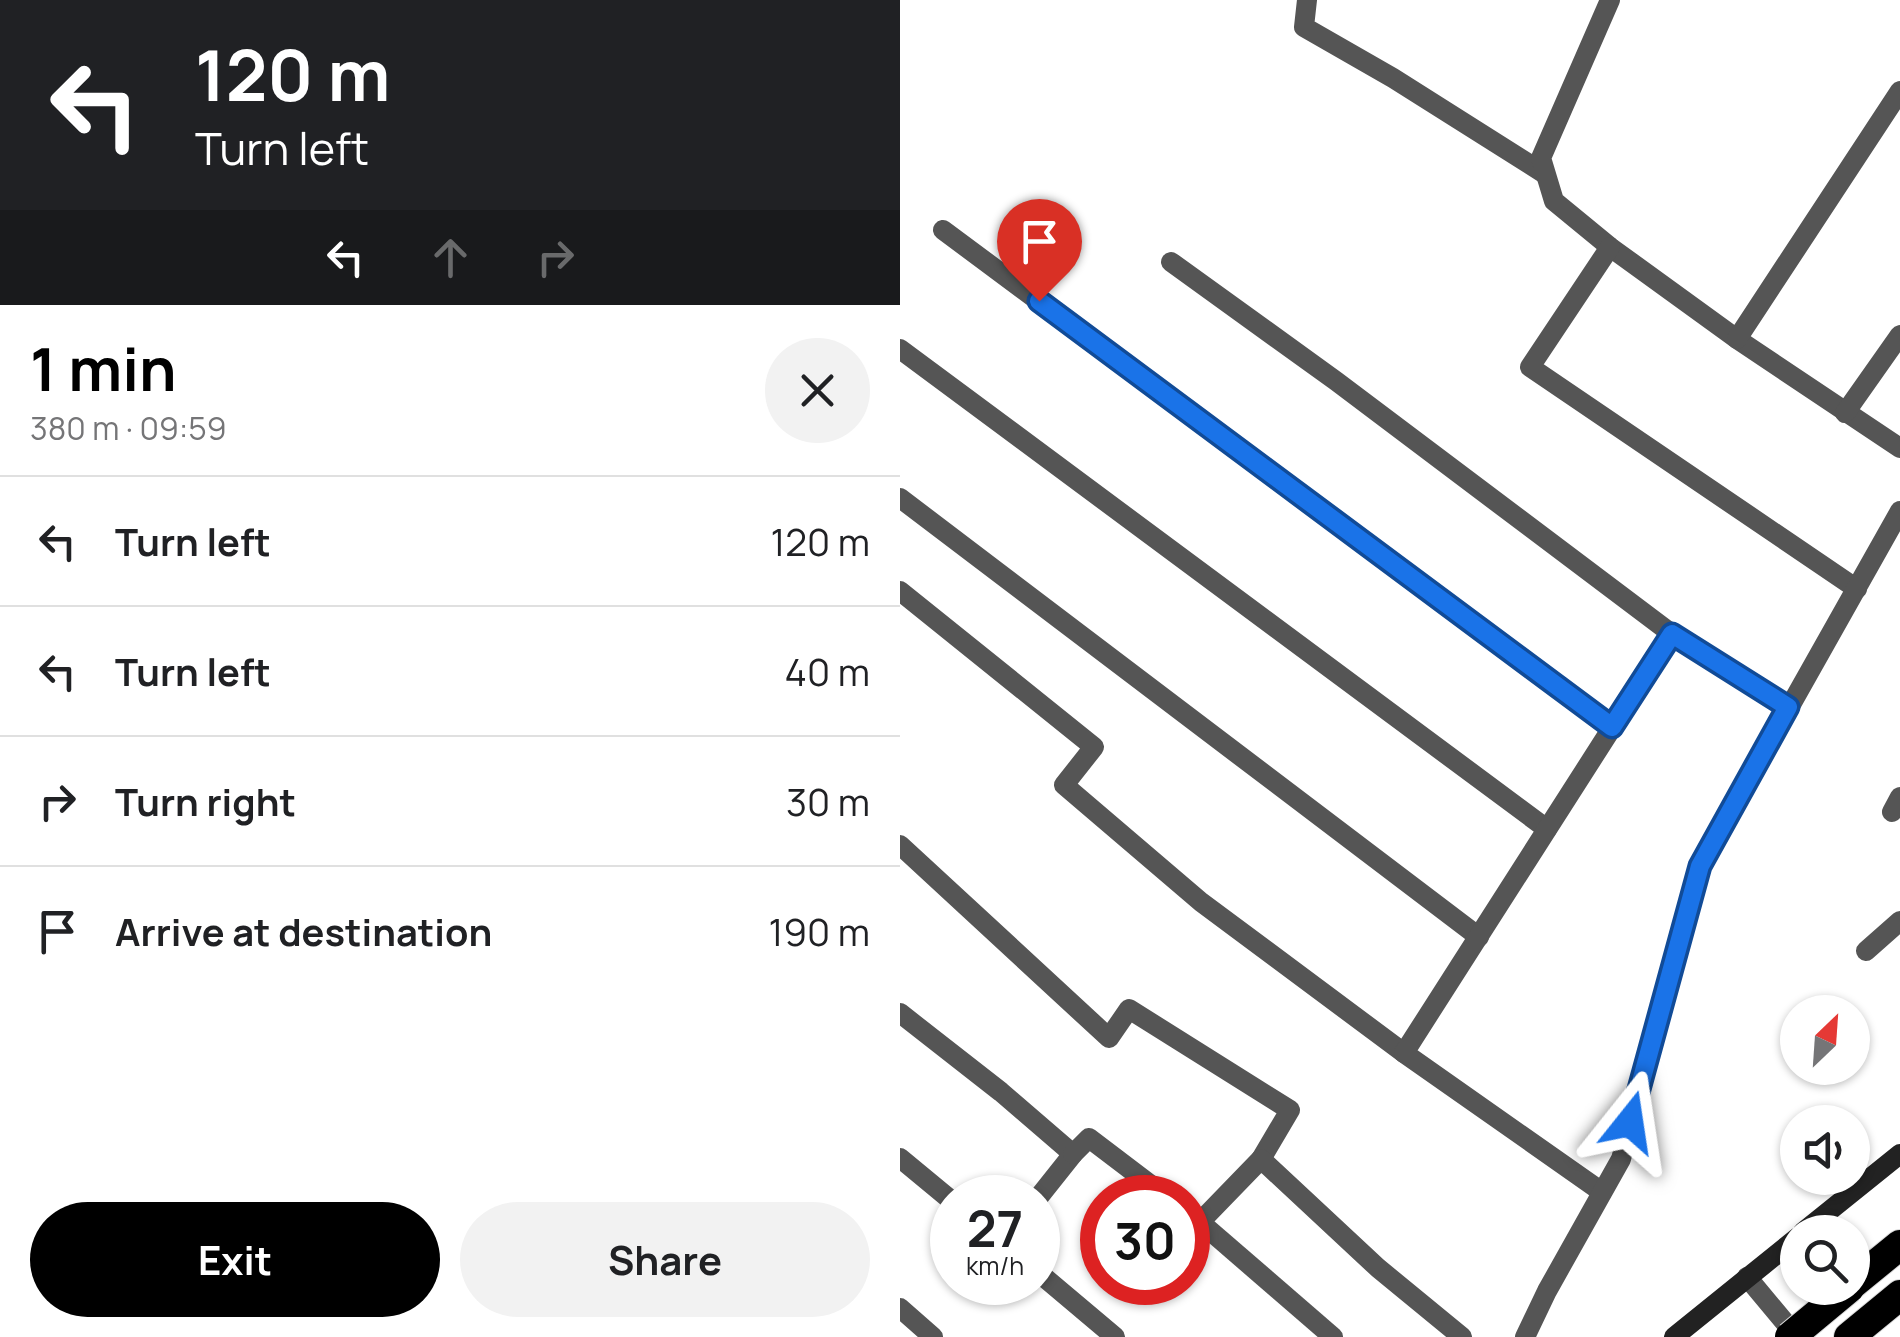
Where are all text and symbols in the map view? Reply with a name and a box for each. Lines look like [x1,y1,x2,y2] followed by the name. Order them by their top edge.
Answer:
[195,26,390,122] text: 120 m
[30,40,160,170] icon: left
[195,117,369,179] text: Turn left
[997,199,1082,302] pin
[1012,214,1067,269] icon: arrive
[318,230,373,285] icon: left
[423,230,478,285] icon: ahead
[528,230,583,285] icon: right
[30,327,177,409] text: 1 min
[765,338,870,443] button: close
[30,406,227,450] text: 380 m · 09:59
[30,514,85,569] icon: left
[115,515,271,567] text: Turn left
[771,515,870,567] text: 120 m
[30,644,85,699] icon: left
[115,645,271,697] text: Turn left
[785,645,870,697] text: 40 m
[30,774,85,829] icon: right
[115,775,296,827] text: Turn right
[786,775,870,827] text: 30 m
[30,904,85,959] icon: arrive
[115,905,492,957] text: Arrive at destination
[769,905,870,957] text: 190 m
[1780,995,1870,1085] north arrow
[1780,995,1870,1305] map controls
[1578,1070,1682,1174] position arrow
[1780,1105,1870,1195] button: sound
[1080,1175,1210,1305] speed limit sign: 30
[967,1194,1023,1262] text: 27
[30,1202,440,1317] button: Exit
[460,1202,870,1317] button: Share
[1780,1215,1870,1305] button: search
[966,1248,1024,1283] text: km/h

